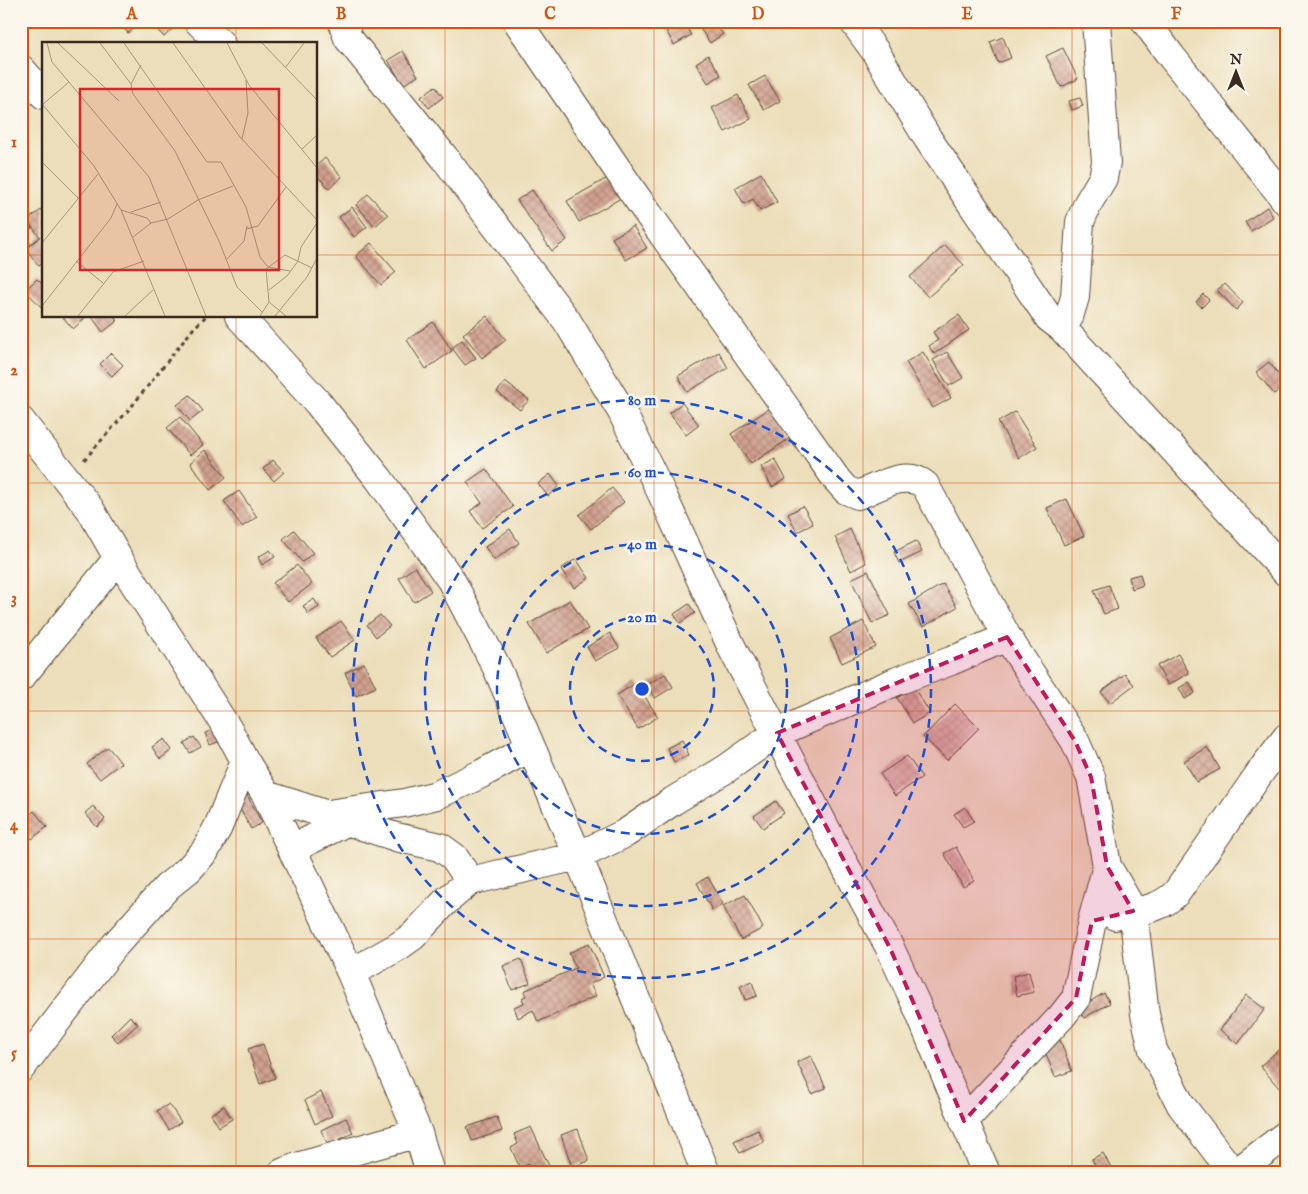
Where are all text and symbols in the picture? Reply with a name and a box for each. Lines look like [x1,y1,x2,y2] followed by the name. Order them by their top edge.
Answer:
[126,5,139,25] text: A
[336,5,347,25] text: B
[544,5,556,25] text: C
[752,5,765,25] text: D
[961,5,973,25] text: E
[1171,5,1182,25] text: F
[42,42,318,318] inset map
[1210,48,1260,98] north arrow
[1229,51,1242,69] text: N
[11,133,17,153] text: 1
[10,361,18,381] text: 2
[628,391,656,410] text: 80 m
[628,463,657,482] text: 60 m
[627,535,657,554] text: 40 m
[11,589,17,609] text: 3
[627,608,657,627] text: 20 m
[633,680,651,698] centre of rings
[10,816,19,836] text: 4
[11,1044,17,1064] text: 5

